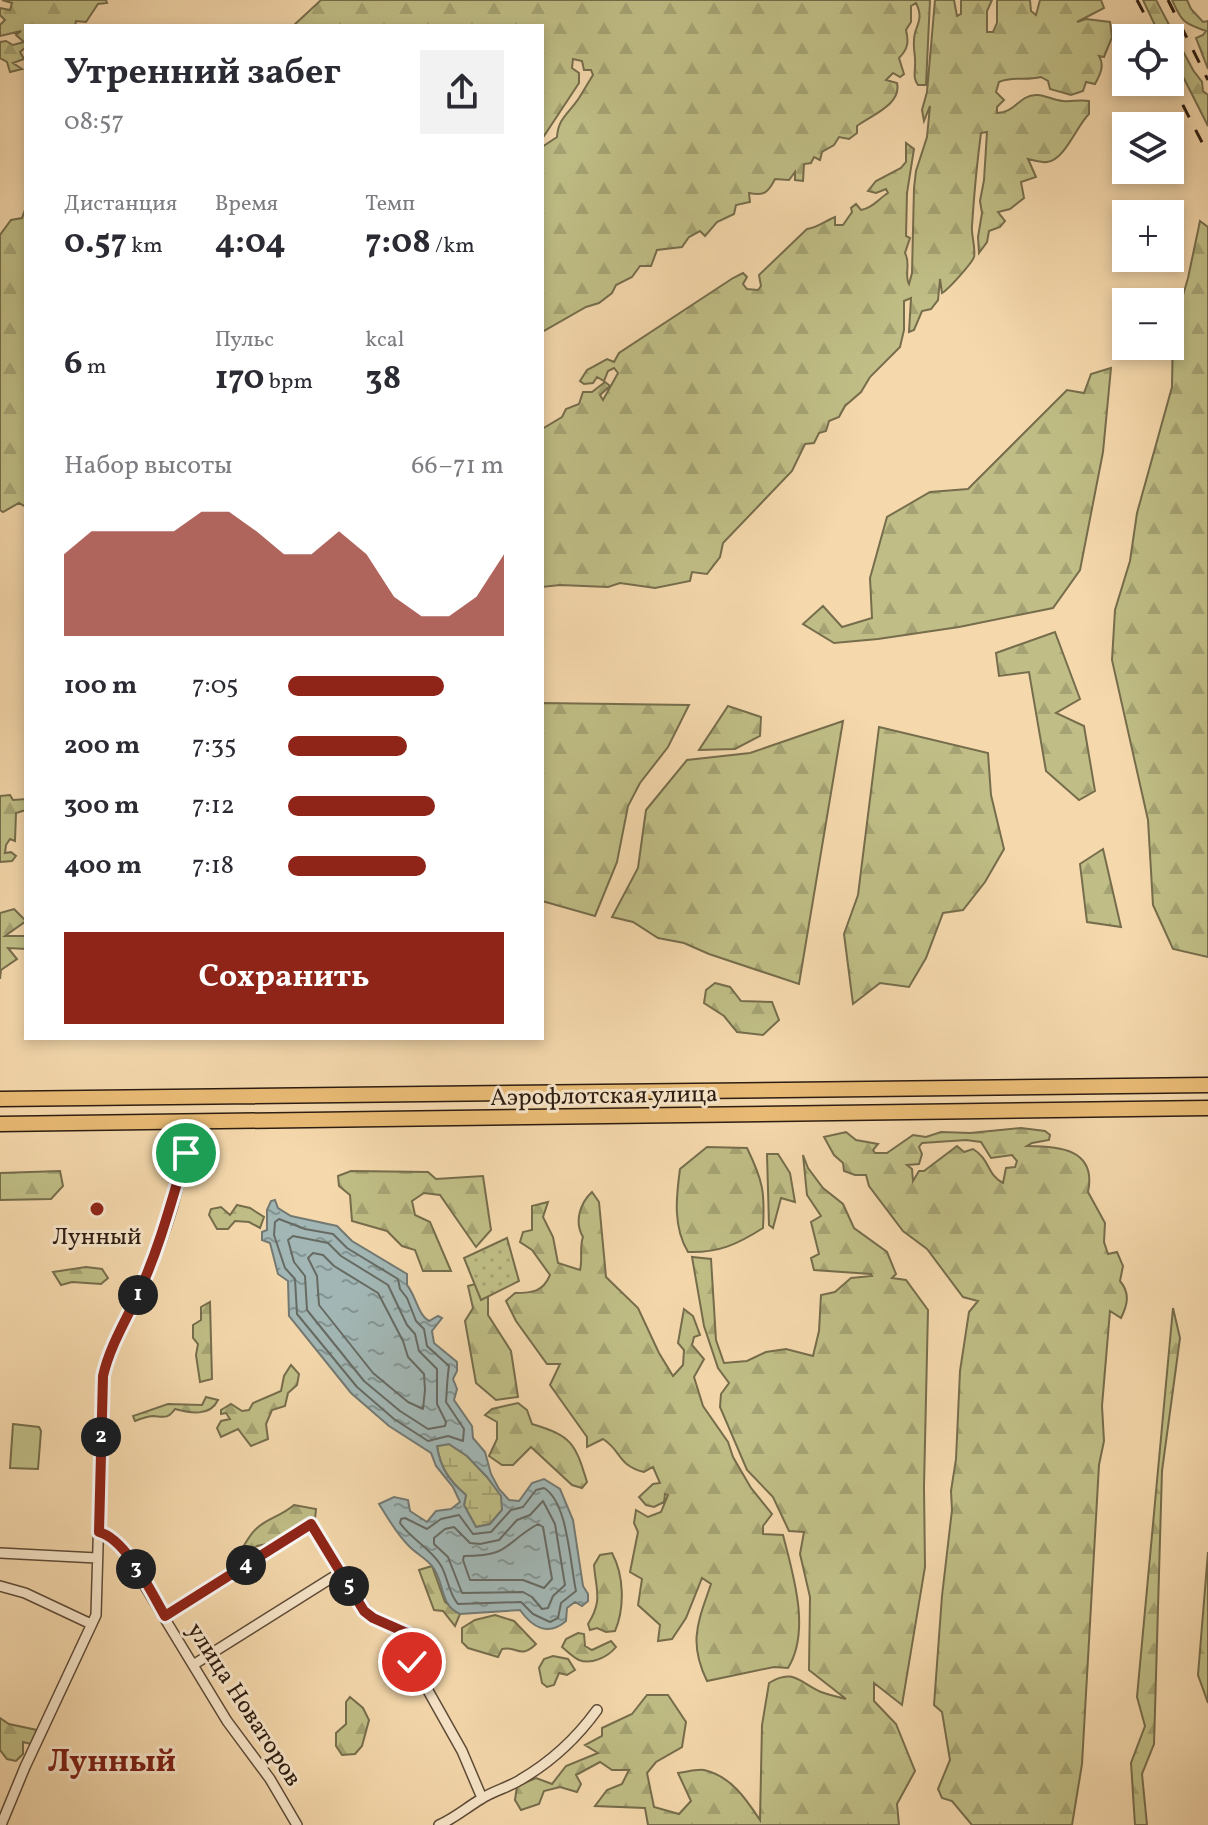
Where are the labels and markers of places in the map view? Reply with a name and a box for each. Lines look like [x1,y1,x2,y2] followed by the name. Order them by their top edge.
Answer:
[152,1119,220,1187] pin
[88,1200,106,1218] marker: Лунный
[52,1221,142,1255] place label: Лунный
[118,1275,158,1315] pin: 1
[81,1417,121,1457] pin: 2
[226,1545,266,1585] pin: 4
[116,1549,156,1589] pin: 3
[329,1566,369,1606] pin: 5
[378,1628,446,1696] pin

